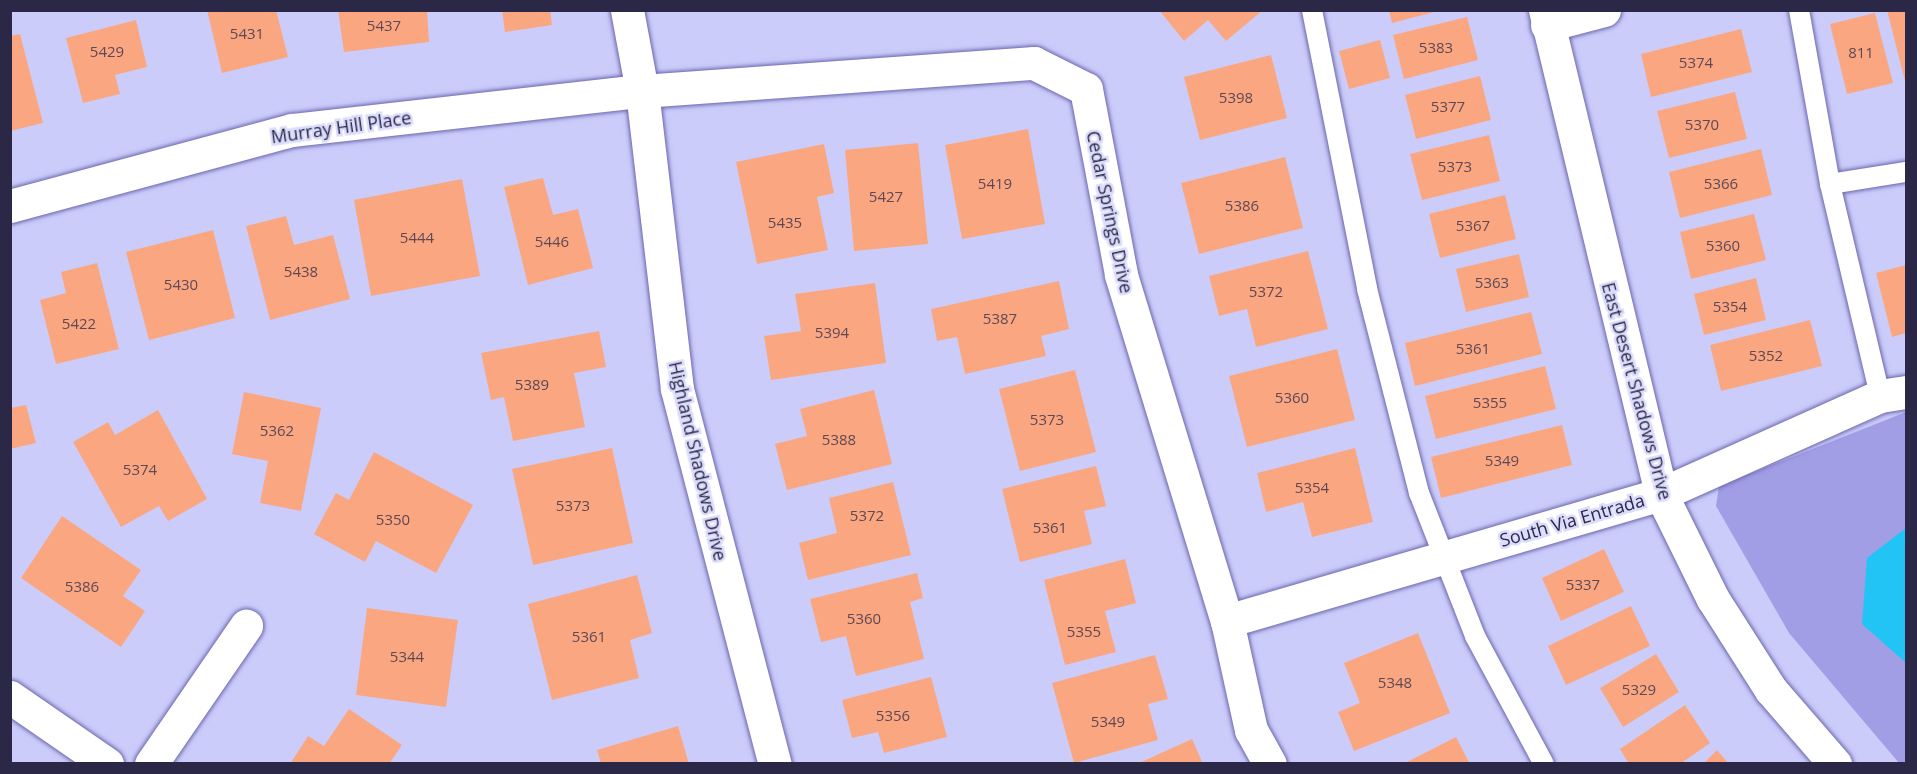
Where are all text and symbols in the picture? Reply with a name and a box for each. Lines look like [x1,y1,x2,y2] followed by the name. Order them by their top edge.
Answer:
[367,17,401,35] house number: 5437
[230,25,264,43] house number: 5431
[1419,39,1453,57] house number: 5383
[90,43,124,61] house number: 5429
[1848,44,1874,62] house number: 811
[1679,54,1713,72] house number: 5374
[1219,89,1253,107] house number: 5398
[1431,98,1465,116] house number: 5377
[270,106,412,148] street label: Murray Hill Place
[1685,116,1719,134] house number: 5370
[1082,129,1138,295] street label: Cedar Springs Drive
[1438,158,1472,176] house number: 5373
[978,175,1012,193] house number: 5419
[1704,175,1738,193] house number: 5366
[869,188,903,206] house number: 5427
[1225,197,1259,215] house number: 5386
[768,214,802,232] house number: 5435
[1456,217,1490,235] house number: 5367
[400,229,434,247] house number: 5444
[535,233,569,251] house number: 5446
[1706,237,1740,255] house number: 5360
[284,263,318,281] house number: 5438
[1475,274,1509,292] house number: 5363
[164,276,198,294] house number: 5430
[1598,280,1676,502] street label: East Desert Shadows Drive
[1249,283,1283,301] house number: 5372
[1713,298,1747,316] house number: 5354
[983,310,1017,328] house number: 5387
[62,315,96,333] house number: 5422
[815,324,849,342] house number: 5394
[1456,340,1490,358] house number: 5361
[1749,347,1783,365] house number: 5352
[665,359,731,563] street label: Highland Shadows Drive
[515,376,549,394] house number: 5389
[1275,389,1309,407] house number: 5360
[1473,394,1507,412] house number: 5355
[1030,411,1064,429] house number: 5373
[260,422,294,440] house number: 5362
[822,431,856,449] house number: 5388
[1485,452,1519,470] house number: 5349
[123,461,157,479] house number: 5374
[1295,479,1329,497] house number: 5354
[1497,489,1647,551] street label: South Via Entrada
[556,497,590,515] house number: 5373
[850,507,884,525] house number: 5372
[376,511,410,529] house number: 5350
[1033,519,1067,537] house number: 5361
[1566,576,1600,594] house number: 5337
[65,578,99,596] house number: 5386
[847,610,881,628] house number: 5360
[1067,623,1101,641] house number: 5355
[572,628,606,646] house number: 5361
[390,648,424,666] house number: 5344
[1378,674,1412,692] house number: 5348
[1622,681,1656,699] house number: 5329
[876,707,910,725] house number: 5356
[1091,713,1125,731] house number: 5349

